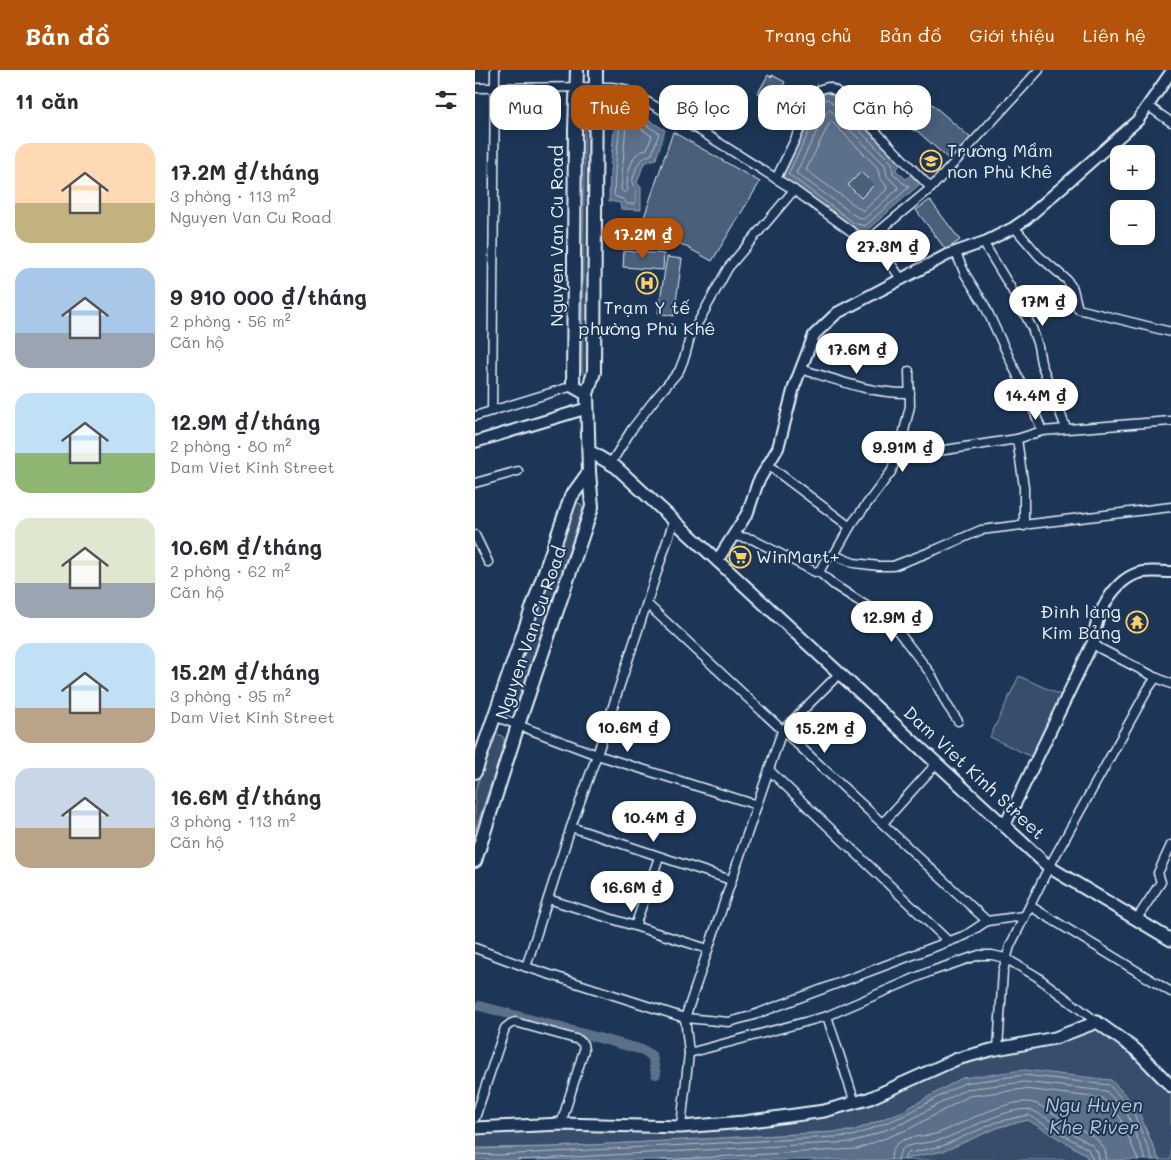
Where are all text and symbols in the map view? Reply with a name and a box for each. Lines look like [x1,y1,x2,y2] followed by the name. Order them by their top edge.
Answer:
[25,20,110,51] text: Bản đồ
[765,23,852,47] text: Trang chủ
[880,23,941,47] text: Bản đồ
[969,23,1055,47] text: Giới thiệu
[1083,23,1146,47] text: Liên hệ
[490,85,561,130] chip: Mua
[571,85,649,130] chip: Thuê
[659,85,748,130] chip: Bộ lọc
[758,85,825,130] chip: Mới
[835,85,931,130] chip: Căn hộ
[432,86,460,114] icon: filters
[15,87,79,114] text: 11 căn
[947,138,1053,183] place label: Trường Mầm non Phù Khê
[544,145,568,327] street label: Nguyen Van Cu Road
[1110,145,1155,245] map controls
[1110,145,1155,190] button: +
[919,149,943,173] school or university icon: Trường Mầm non Phù Khê
[170,158,319,185] text: 17.2M ₫/tháng
[55,163,115,223] icon: home
[170,185,296,206] text: 3 phòng · 113 m²
[1110,200,1155,245] button: −
[170,206,331,227] text: Nguyen Van Cu Road
[597,218,689,260] pin: 17.2M ₫
[613,223,673,244] text: 17.2M ₫
[842,230,934,272] pin: 27.3M ₫
[857,235,919,256] text: 27.3M ₫
[635,271,659,295] hospital icon: Trạm Y tế phường Phù Khê
[170,283,367,310] text: 9 910 000 ₫/tháng
[1008,284,1078,327] pin: 17M ₫
[55,288,115,348] icon: home
[1020,290,1066,311] text: 17M ₫
[579,295,715,340] place label: Trạm Y tế phường Phù Khê
[170,310,291,331] text: 2 phòng · 56 m²
[170,331,224,352] text: Căn hộ
[811,332,903,375] pin: 17.6M ₫
[827,338,887,359] text: 17.6M ₫
[990,378,1082,421] pin: 14.4M ₫
[1005,384,1067,405] text: 14.4M ₫
[170,408,320,435] text: 12.9M ₫/tháng
[55,413,115,473] icon: home
[857,430,949,473] pin: 9.91M ₫
[170,435,291,456] text: 2 phòng · 80 m²
[873,436,933,457] text: 9.91M ₫
[170,456,335,477] text: Dam Viet Kinh Street
[170,533,322,560] text: 10.6M ₫/tháng
[55,538,115,598] icon: home
[489,543,571,722] street label: Nguyen Van Cu Road
[756,544,840,568] place label: WinMart+
[728,545,752,569] supermarket icon: WinMart+
[170,560,290,581] text: 2 phòng · 62 m²
[170,581,224,602] text: Căn hộ
[1040,599,1121,644] place label: Đình làng Kim Bảng
[846,600,938,643] pin: 12.9M ₫
[862,606,922,627] text: 12.9M ₫
[1125,610,1149,634] temple icon: Đình làng Kim Bảng
[170,658,320,685] text: 15.2M ₫/tháng
[55,663,115,723] icon: home
[170,685,291,706] text: 3 phòng · 95 m²
[899,700,1051,844] street label: Dam Viet Kinh Street
[170,706,335,727] text: Dam Viet Kinh Street
[582,710,674,753] pin: 10.6M ₫
[779,712,871,754] pin: 15.2M ₫
[597,716,659,737] text: 10.6M ₫
[795,717,855,738] text: 15.2M ₫
[170,783,321,810] text: 16.6M ₫/tháng
[55,788,115,848] icon: home
[608,800,700,843] pin: 10.4M ₫
[623,806,685,827] text: 10.4M ₫
[170,810,296,831] text: 3 phòng · 113 m²
[170,831,224,852] text: Căn hộ
[586,870,678,913] pin: 16.6M ₫
[602,876,662,897] text: 16.6M ₫
[1045,1092,1143,1139] water label: Ngu Huyen Khe River

